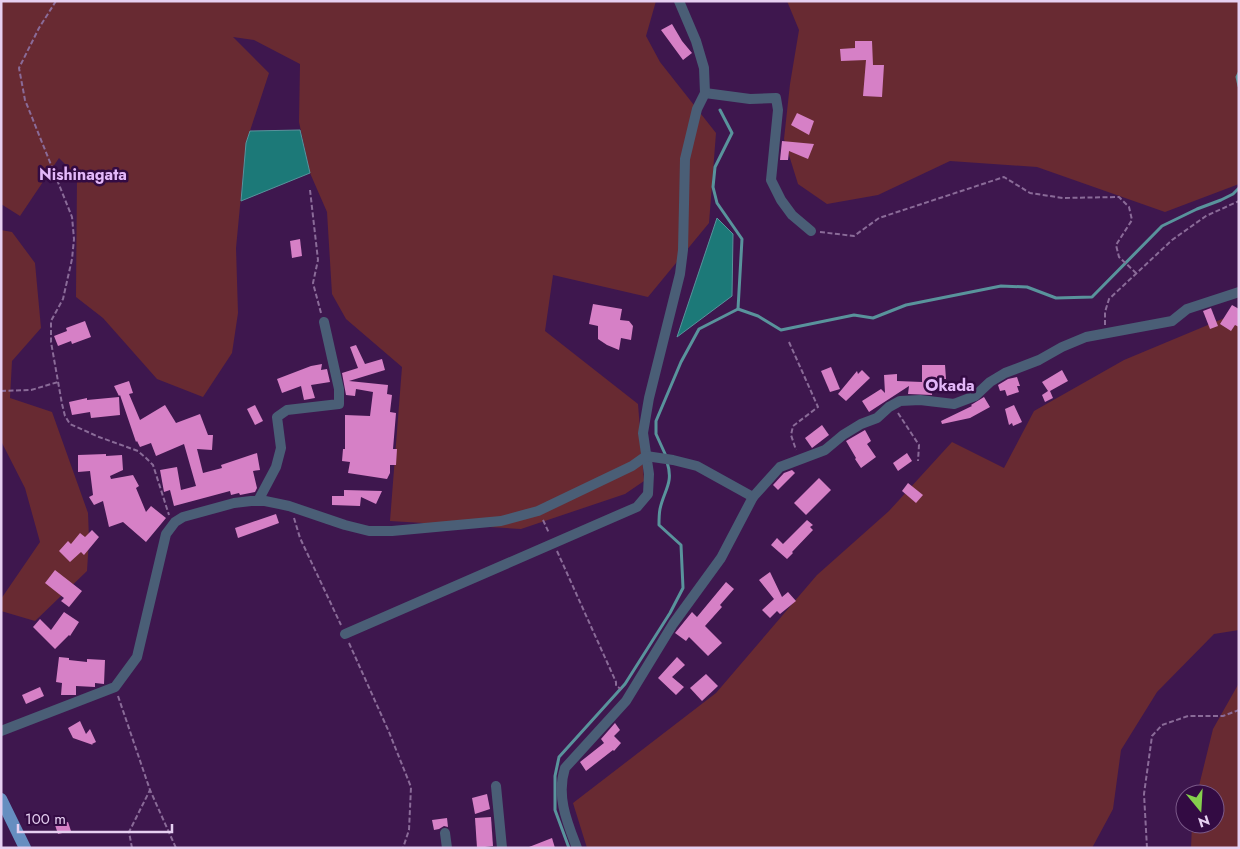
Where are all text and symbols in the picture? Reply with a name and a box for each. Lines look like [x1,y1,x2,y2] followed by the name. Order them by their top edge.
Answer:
[39,163,127,186] district label: Nishinagata
[925,374,975,397] district label: Okada
[1175,784,1225,834] north arrow
[18,802,171,834] scale bar
[25,808,66,830] text: 100 m
[1196,810,1212,833] text: N

